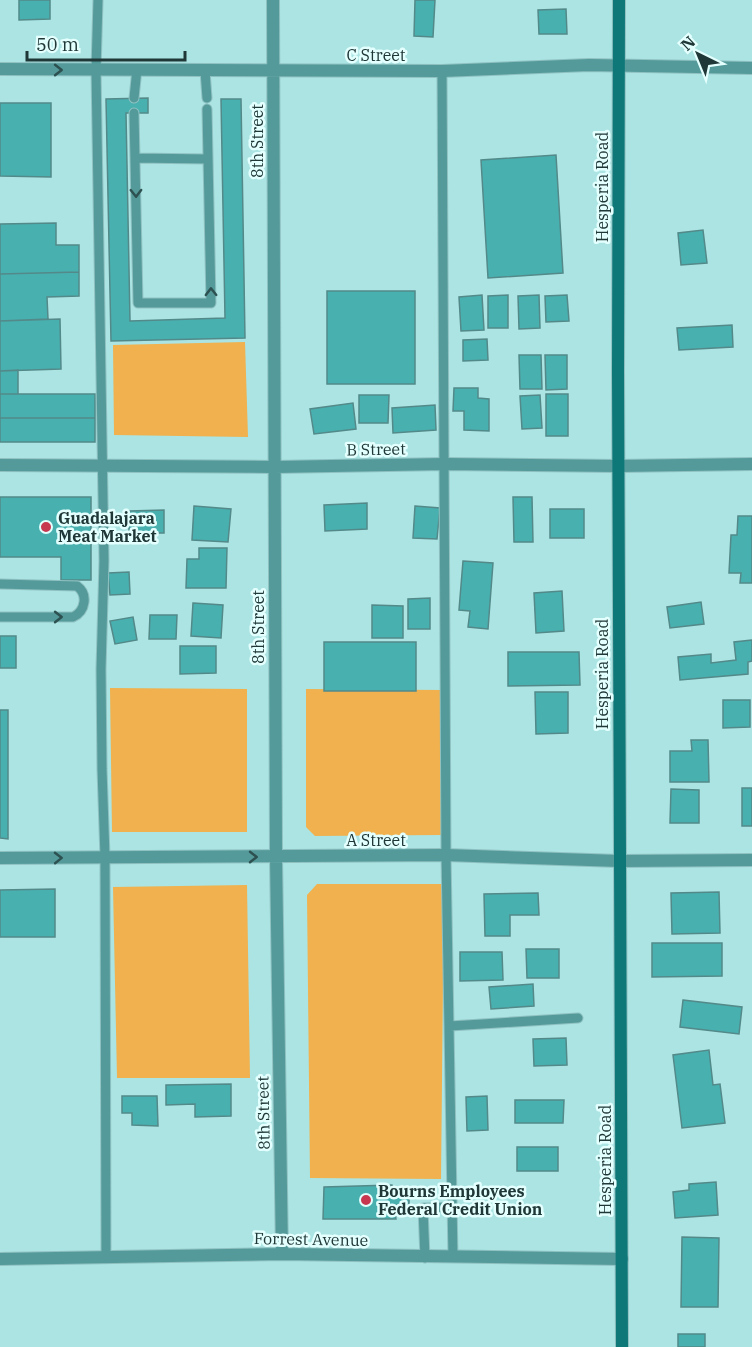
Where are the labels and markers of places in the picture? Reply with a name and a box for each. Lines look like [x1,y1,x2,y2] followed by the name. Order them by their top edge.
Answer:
[58,508,156,546] place label: Guadalajara Meat Market
[39,520,53,534] marker: Guadalajara Meat Market
[378,1181,543,1219] place label: Bourns Employees Federal Credit Union
[359,1193,373,1207] marker: Bourns Employees Federal Credit Union

